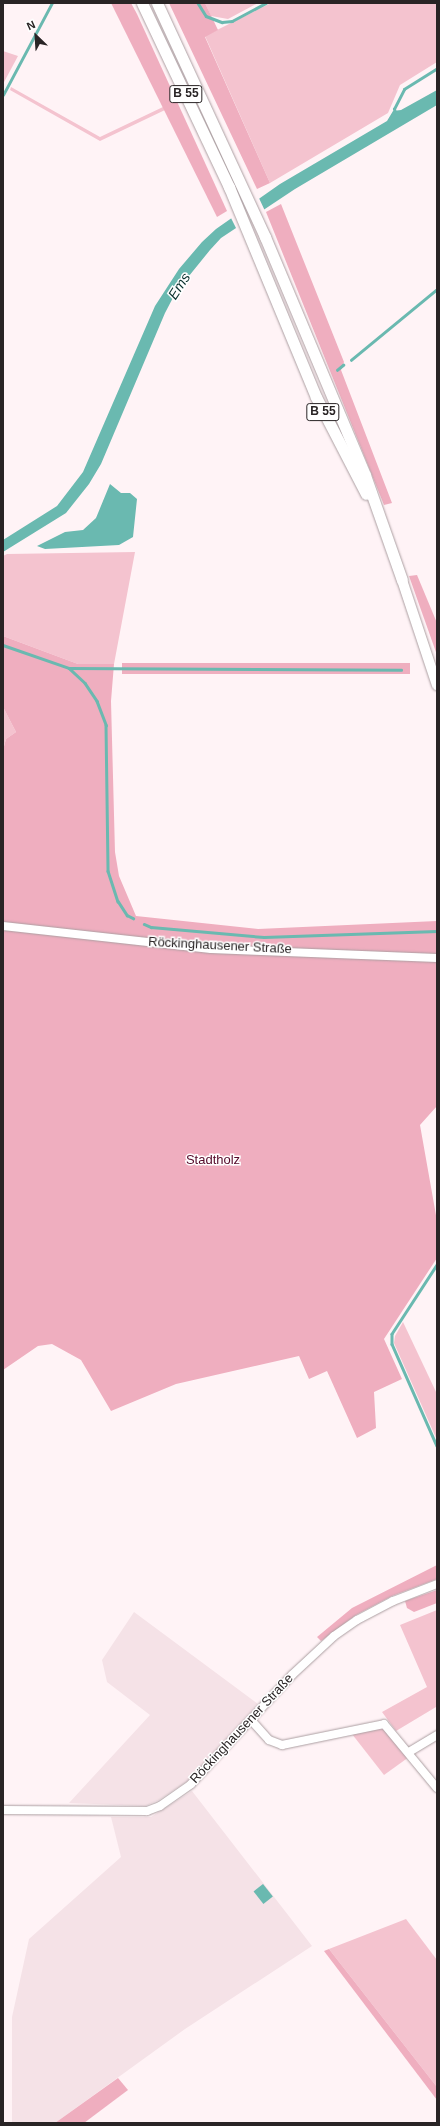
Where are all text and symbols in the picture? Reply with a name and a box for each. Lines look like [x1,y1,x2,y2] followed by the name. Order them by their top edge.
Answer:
[16,16,56,56] north arrow
[25,18,37,32] text: N
[169,84,203,104] road number: B 55
[164,270,194,302] water label: Ems
[306,402,340,422] road number: B 55
[148,934,292,958] street label: Röckinghausener Straße
[186,1152,240,1168] park label: Stadtholz
[187,1671,297,1787] street label: Röckinghausener Straße

